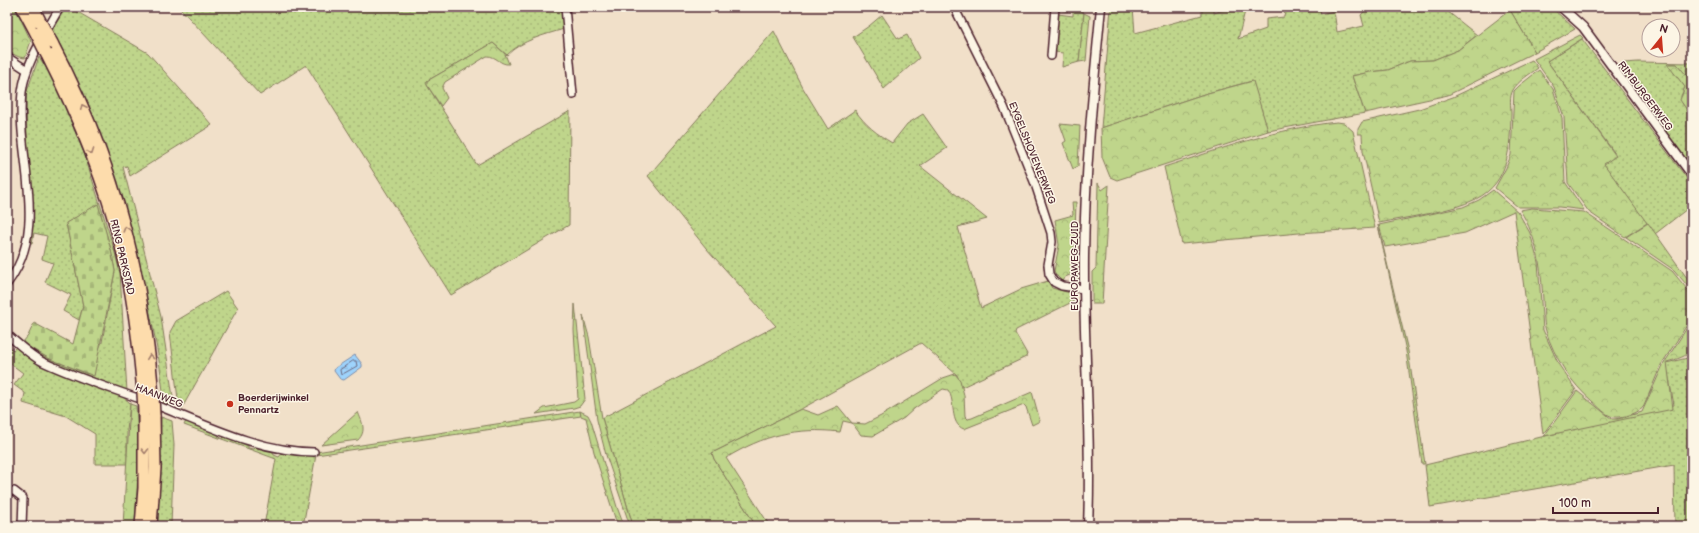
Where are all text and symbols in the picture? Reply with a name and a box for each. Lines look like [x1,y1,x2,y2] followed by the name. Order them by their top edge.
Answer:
[1641,18,1681,58] north arrow
[1658,21,1670,36] text: N
[1615,59,1675,133] street label: RIMBURGERWEG
[1006,100,1058,206] street label: EYGELSHOVENERWEG
[80,103,88,110] one-way arrow
[86,148,95,155] one-way arrow
[107,218,137,296] street label: RING PARKSTAD
[1069,221,1081,311] street label: EUROPAWEG-ZUID
[122,226,131,233] one-way arrow
[146,354,155,360] one-way arrow
[133,381,185,411] street label: HAANWEG
[238,392,309,416] place label: Boerderijwinkel Pennartz
[225,399,235,409] marker: Boerderijwinkel Pennartz
[141,448,149,454] one-way arrow
[1553,489,1658,515] scale bar
[1559,496,1591,511] text: 100 m

